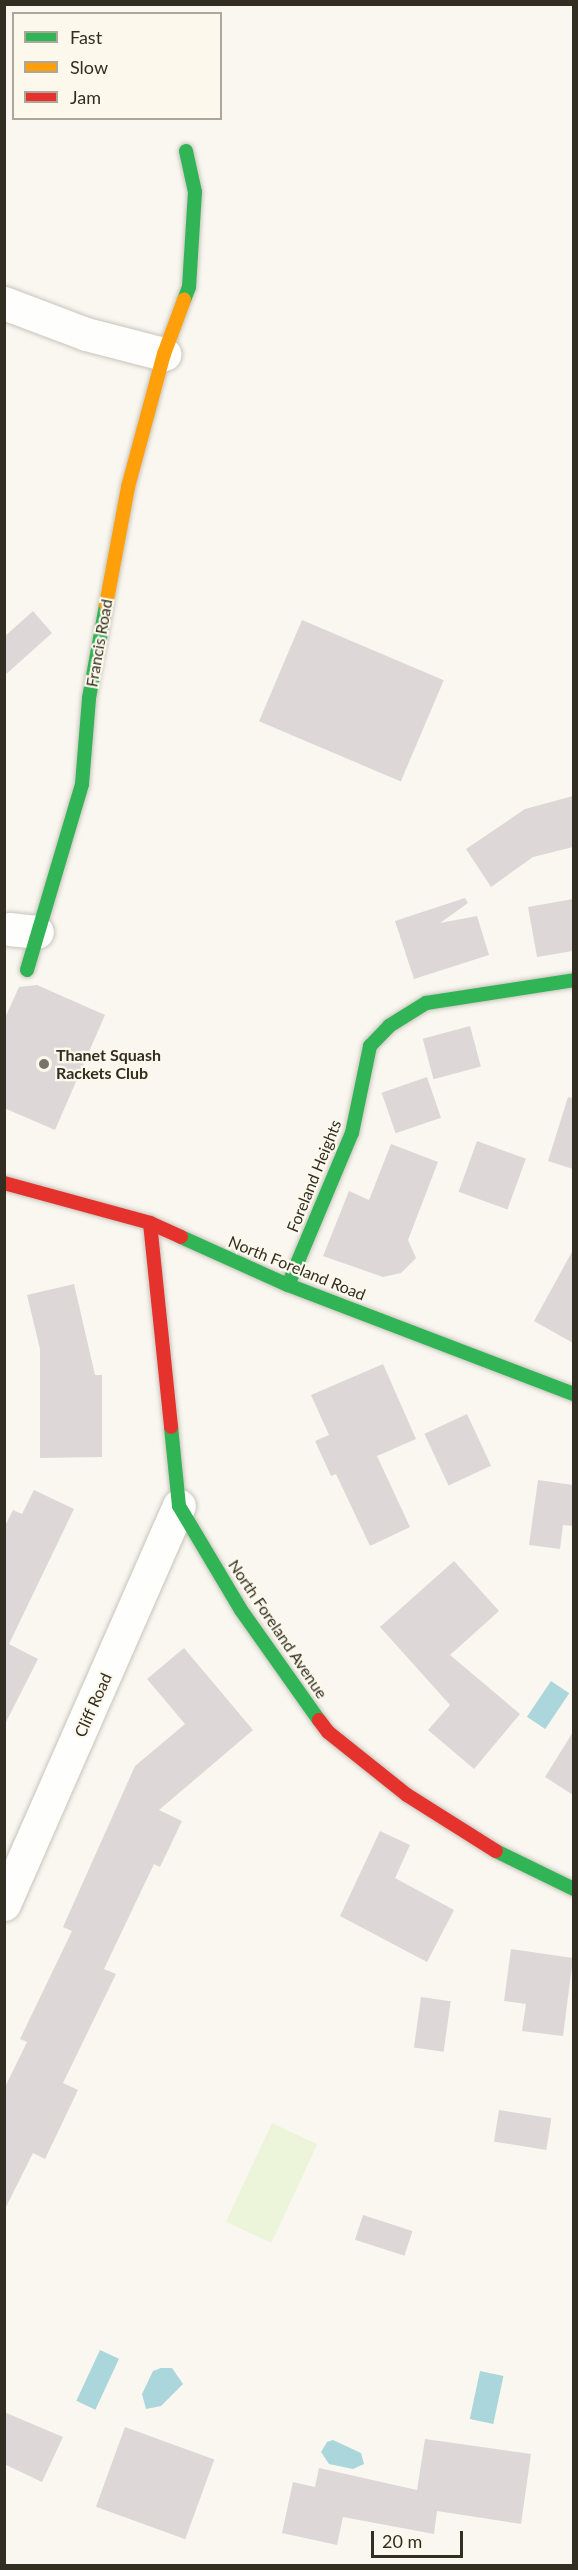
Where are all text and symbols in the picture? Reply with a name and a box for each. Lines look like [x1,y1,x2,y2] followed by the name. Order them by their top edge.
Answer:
[12,12,222,120] legend
[70,26,102,48] text: Fast
[70,56,108,78] text: Slow
[70,86,101,108] text: Jam
[82,598,116,688] street label: Francis Road
[56,1045,161,1083] place label: Thanet Squash Rackets Club
[37,1057,51,1071] marker: Thanet Squash Rackets Club
[283,1117,345,1235] street label: Foreland Heights
[226,1232,368,1304] street label: North Foreland Road
[224,1556,332,1702] street label: North Foreland Avenue
[70,1670,116,1740] street label: Cliff Road
[374,2519,466,2557] scale bar
[382,2530,422,2552] text: 20 m

